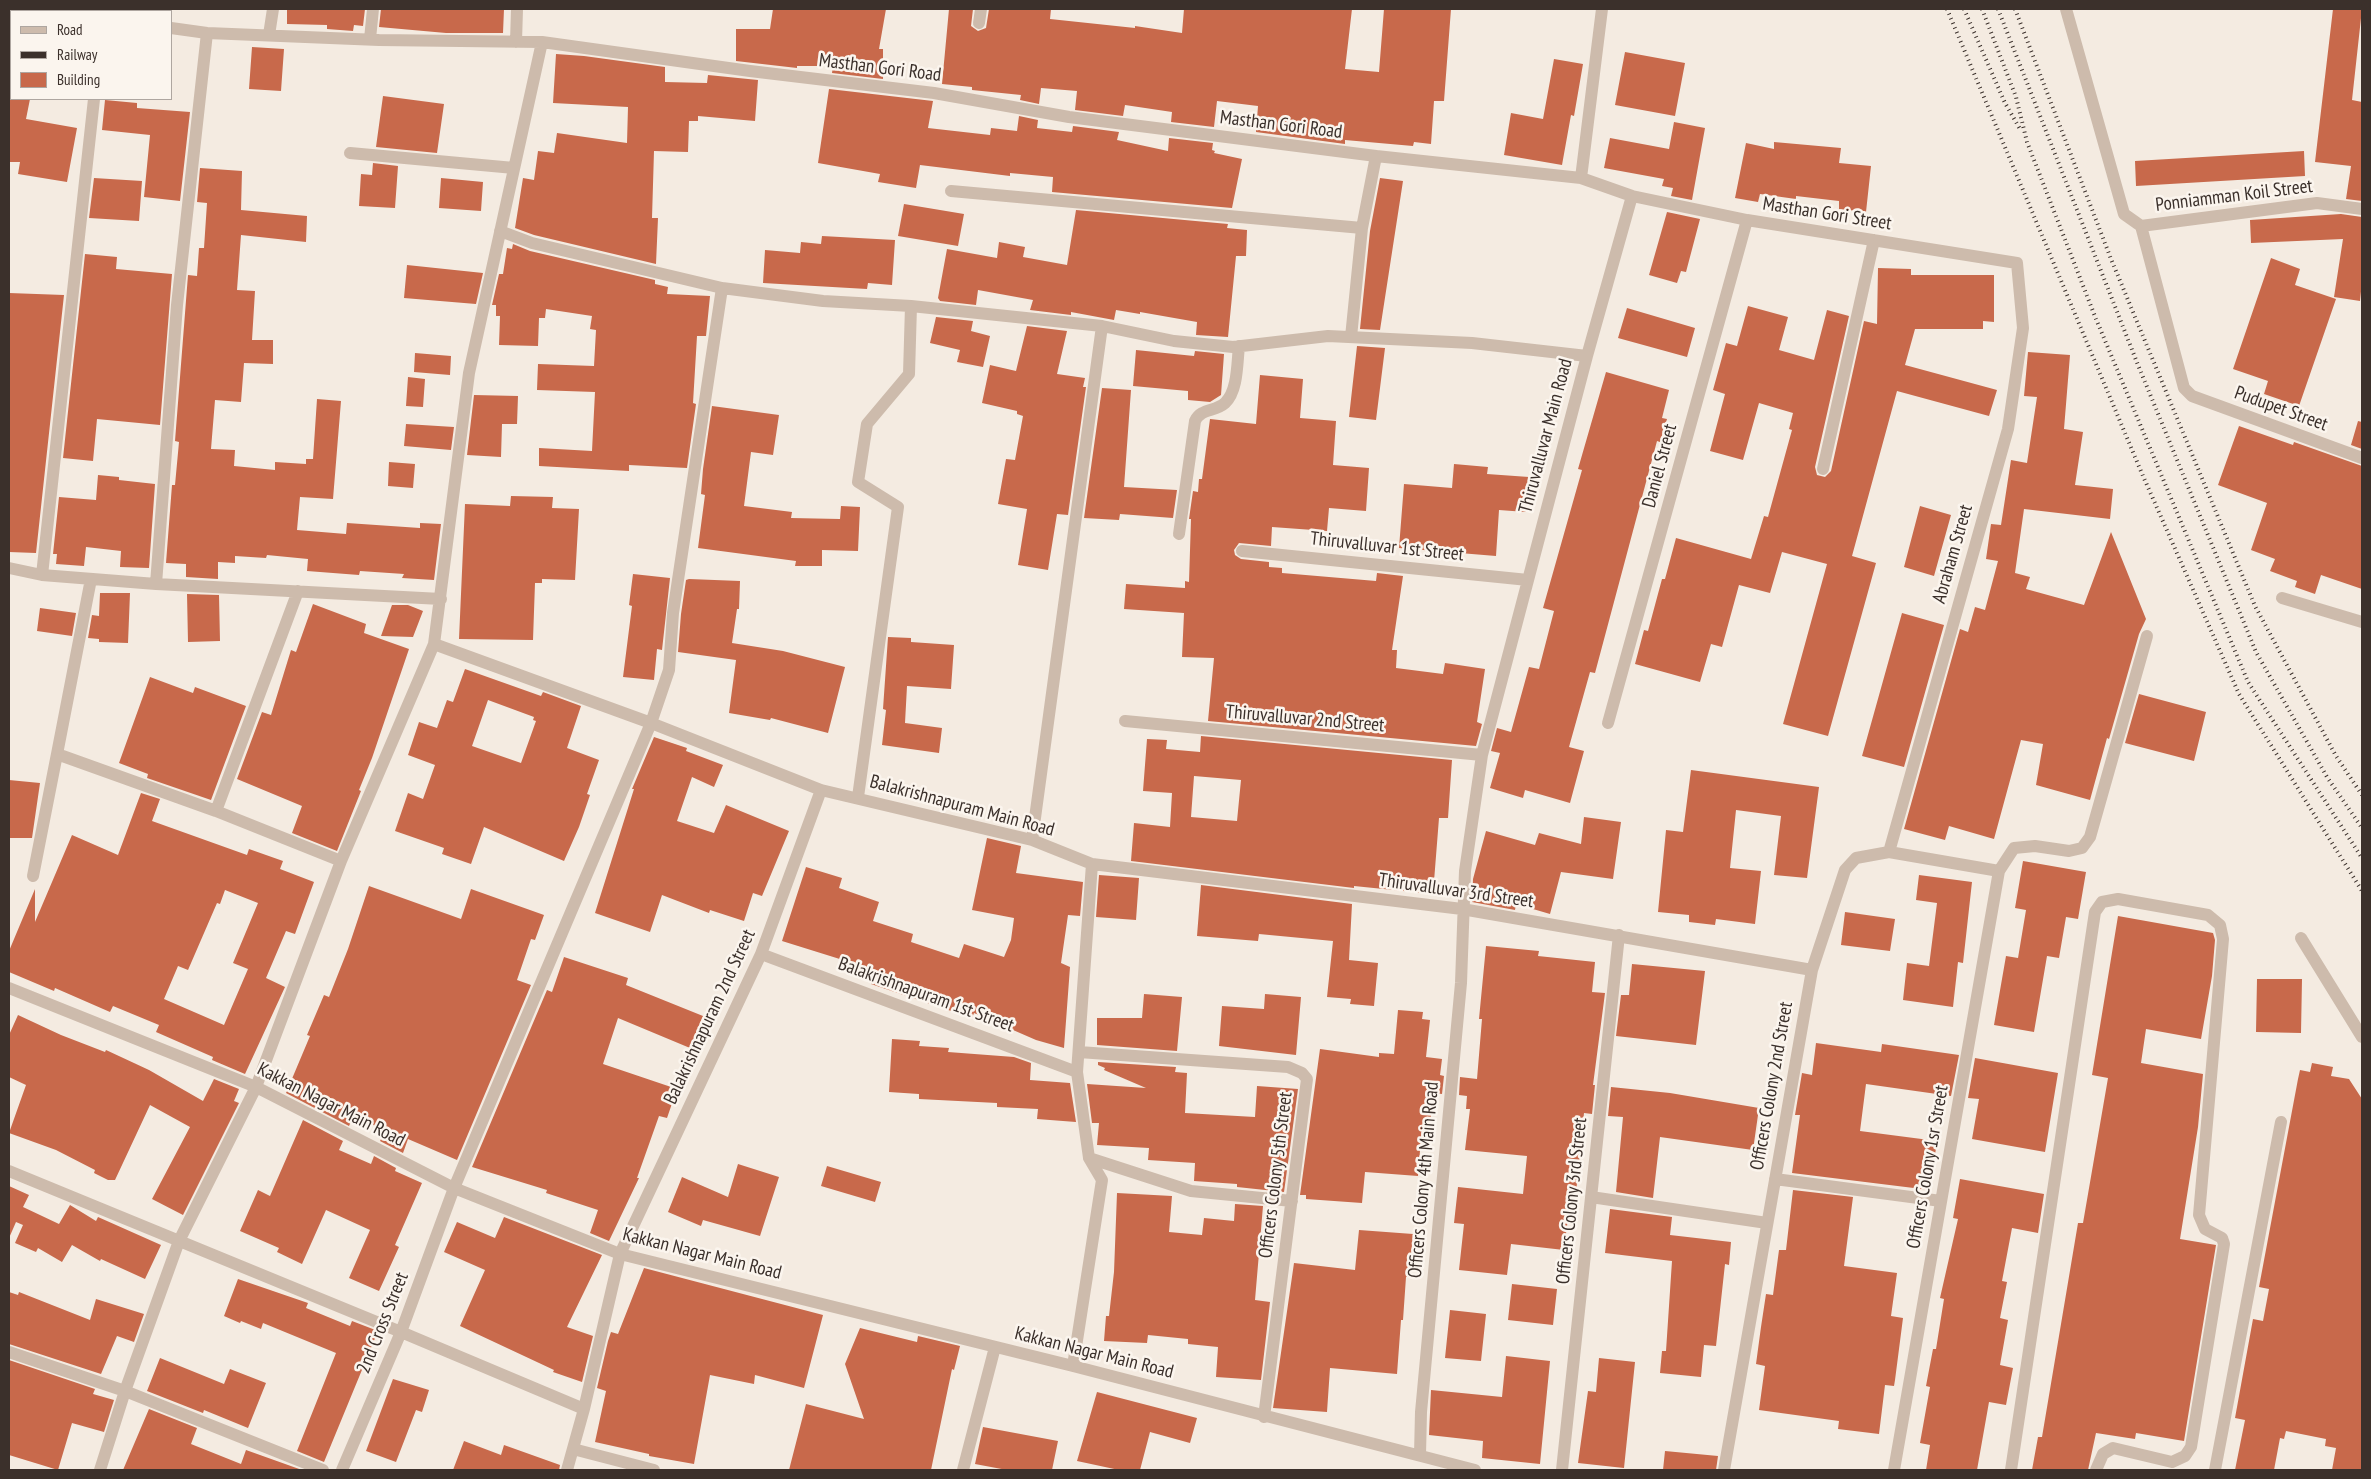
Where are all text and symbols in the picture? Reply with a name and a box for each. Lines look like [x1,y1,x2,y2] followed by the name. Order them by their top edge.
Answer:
[10,10,172,100] legend
[57,20,83,39] text: Road
[57,45,97,64] text: Railway
[818,49,942,87] street label: Masthan Gori Road
[57,70,100,89] text: Building
[1219,106,1343,144] street label: Masthan Gori Road
[2154,175,2314,217] street label: Ponniamman Koil Street
[1761,193,1893,235] street label: Masthan Gori Street
[1514,356,1578,516] street label: Thiruvalluvar Main Road
[2231,382,2331,436] street label: Pudupet Street
[1638,422,1682,510] street label: Daniel Street
[1928,502,1978,606] street label: Abraham Street
[1309,528,1465,566] street label: Thiruvalluvar 1st Street
[1225,701,1385,737] street label: Thiruvalluvar 2nd Street
[867,770,1057,842] street label: Balakrishnapuram Main Road
[1377,869,1535,913] street label: Thiruvalluvar 3rd Street
[659,926,761,1108] street label: Balakrishnapuram 2nd Street
[835,953,1017,1037] street label: Balakrishnapuram 1st Street
[1746,1000,1798,1172] street label: Officers Colony 2nd Street
[253,1058,409,1152] street label: Kakkan Nagar Main Road
[1404,1081,1444,1279] street label: Officers Colony 4th Main Road
[1902,1083,1954,1251] street label: Officers Colony 1sr Street
[1254,1090,1298,1260] street label: Officers Colony 5th Street
[1552,1117,1592,1285] street label: Officers Colony 3rd Street
[620,1223,784,1285] street label: Kakkan Nagar Main Road
[352,1269,414,1377] street label: 2nd Cross Street
[1012,1322,1176,1384] street label: Kakkan Nagar Main Road

